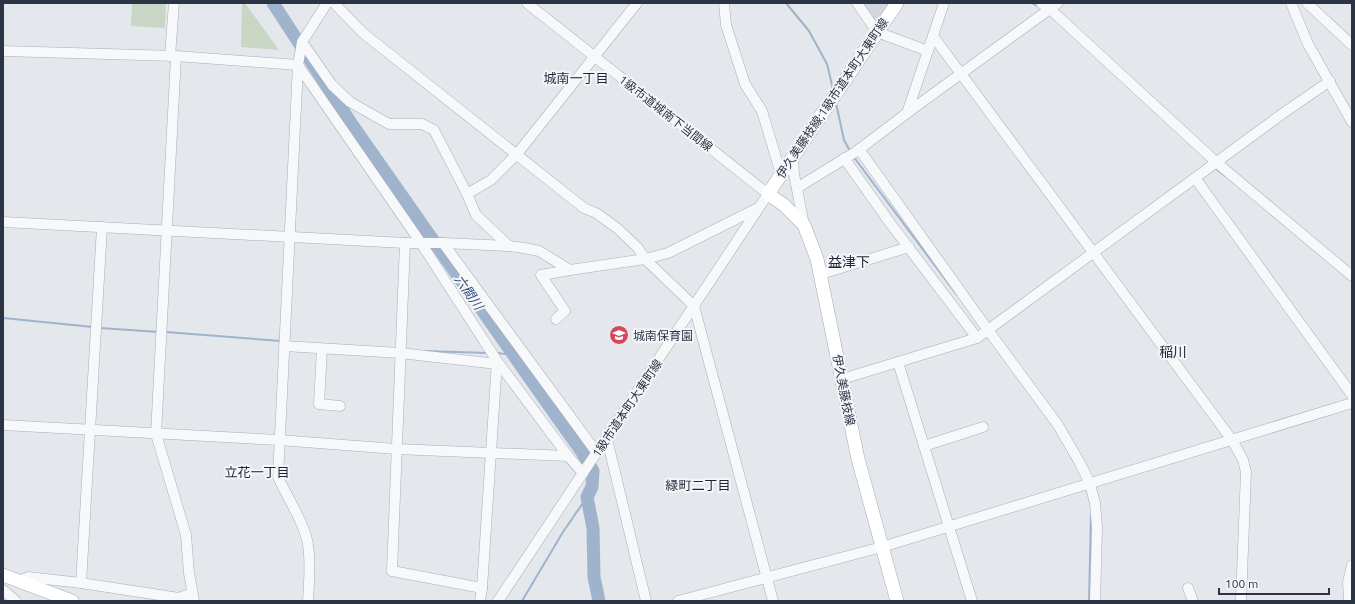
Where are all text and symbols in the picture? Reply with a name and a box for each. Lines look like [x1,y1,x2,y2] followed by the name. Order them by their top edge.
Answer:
[774,16,890,180] street label: 伊久美藤枝線;1級市道本町大東町線
[543,71,609,85] district label: 城南一丁目
[617,73,715,153] street label: 1級市道城南下当間線
[828,254,870,270] district label: 益津下
[452,272,487,314] water label: 六間川
[608,324,630,346] school or university icon: 城南保育園
[633,329,693,342] place label: 城南保育園
[1159,344,1187,360] district label: 稲川
[831,353,857,427] street label: 伊久美藤枝線
[590,357,664,459] street label: 1級市道本町大東町線
[224,465,290,479] district label: 立花一丁目
[665,478,731,492] district label: 緑町二丁目
[1219,570,1329,596] scale bar
[1225,577,1258,590] text: 100 m

